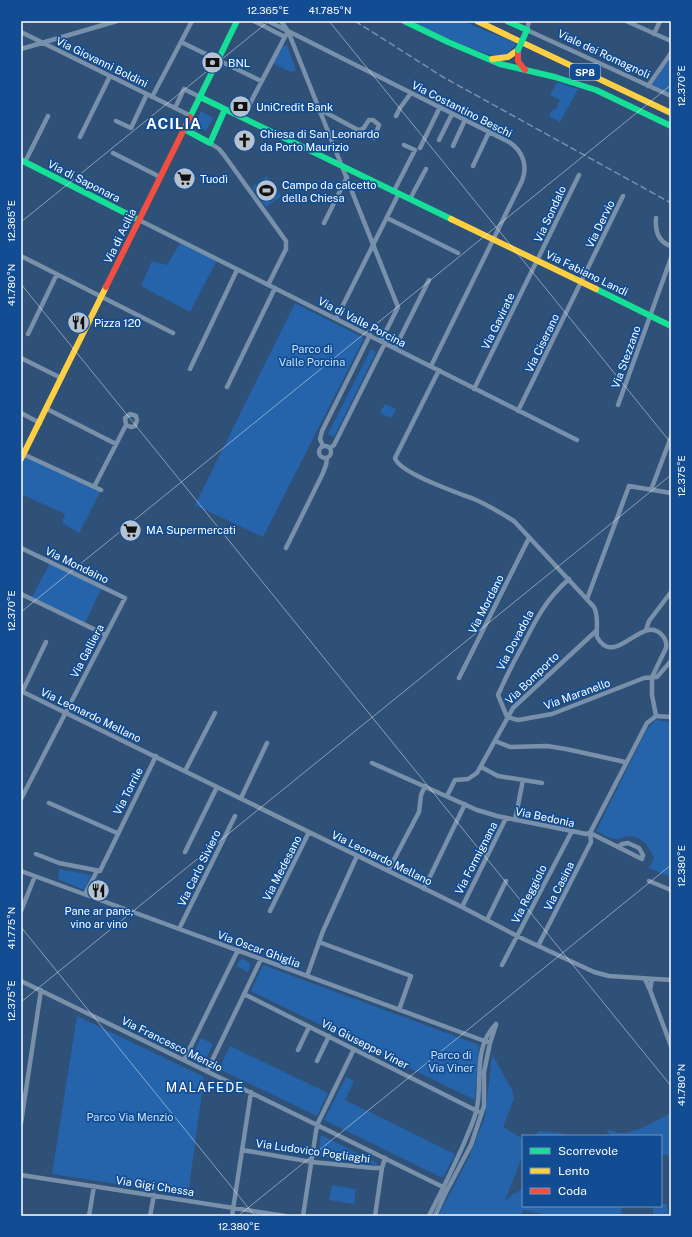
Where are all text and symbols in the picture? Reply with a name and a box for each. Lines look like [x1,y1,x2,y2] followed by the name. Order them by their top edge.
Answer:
[247,4,289,16] text: 12.365°E
[309,4,351,16] text: 41.785°N
[556,27,652,81] street label: Viale dei Romagnoli
[54,35,150,89] street label: Via Giovanni Boldini
[199,50,225,76] bank icon: BNL
[228,57,250,69] place label: BNL
[570,64,600,80] road number: SP8
[675,65,687,107] text: 12.370°E
[410,78,514,140] street label: Via Costantino Beschi
[227,94,253,120] bank icon: UniCredit Bank
[256,101,333,113] place label: UniCredit Bank
[146,115,202,132] district label: ACILIA
[232,127,258,153] church icon: Chiesa di San Leonardo da Porto Maurizio
[260,128,380,153] place label: Chiesa di San Leonardo da Porto Maurizio
[46,158,122,204] street label: Via di Saponara
[171,166,197,192] supermarket icon: Tuodì
[200,173,228,185] place label: Tuodì
[253,178,279,204] sports icon: Campo da calcetto della Chiesa
[282,179,377,204] place label: Campo da calcetto della Chiesa
[532,184,568,244] street label: Via Sondalo
[583,198,617,250] street label: Via Dervio
[5,200,17,242] text: 12.365°E
[102,207,138,265] street label: Via di Acilia
[544,248,630,298] street label: Via Fabiano Landi
[5,264,17,306] text: 41.780°N
[479,291,517,351] street label: Via Gavirate
[316,295,408,349] street label: Via di Valle Porcina
[65,310,91,336] restaurant icon: Pizza 120
[523,312,561,374] street label: Via Ciserano
[94,317,141,329] place label: Pizza 120
[609,324,643,390] street label: Via Stezzano
[279,343,345,368] park label: Parco di Valle Porcina
[675,455,687,497] text: 12.375°E
[118,517,144,543] supermarket icon: MA Supermercati
[146,524,236,536] place label: MA Supermercati
[43,544,111,586] street label: Via Mondaino
[466,573,506,635] street label: Via Mordano
[5,590,17,632] text: 12.370°E
[494,608,536,672] street label: Via Dovadola
[68,622,106,680] street label: Via Galliera
[503,650,561,706] street label: Via Bomporto
[542,676,612,712] street label: Via Maranello
[39,685,143,745] street label: Via Leonardo Mellano
[111,765,145,817] street label: Via Torrile
[514,805,576,829] street label: Via Bedonia
[453,820,499,896] street label: Via Formignana
[175,828,223,908] street label: Via Carlo Siviero
[330,828,434,888] street label: Via Leonardo Mellano
[260,833,304,903] street label: Via Medesano
[675,845,687,887] text: 12.380°E
[542,860,576,912] street label: Via Casina
[509,863,549,925] street label: Via Reggiolo
[86,878,112,904] restaurant icon: Pane ar pane, vino ar vino
[64,905,134,930] place label: Pane ar pane, vino ar vino
[5,907,17,949] text: 41.775°N
[216,928,302,970] street label: Via Oscar Ghiglia
[5,980,17,1022] text: 12.375°E
[120,1014,224,1074] street label: Via Francesco Menzio
[319,1017,411,1071] street label: Via Giuseppe Viner
[428,1049,474,1074] park label: Parco di Via Viner
[675,1064,687,1106] text: 41.780°N
[166,1080,244,1095] district label: MALAFEDE
[86,1111,174,1123] park label: Parco Via Menzio
[522,1135,662,1207] legend
[255,1137,371,1165] street label: Via Ludovico Pogliaghi
[558,1144,618,1158] text: Scorrevole
[558,1164,590,1178] text: Lento
[115,1174,195,1198] street label: Via Gigi Chessa
[558,1184,587,1198] text: Coda
[218,1220,260,1232] text: 12.380°E

